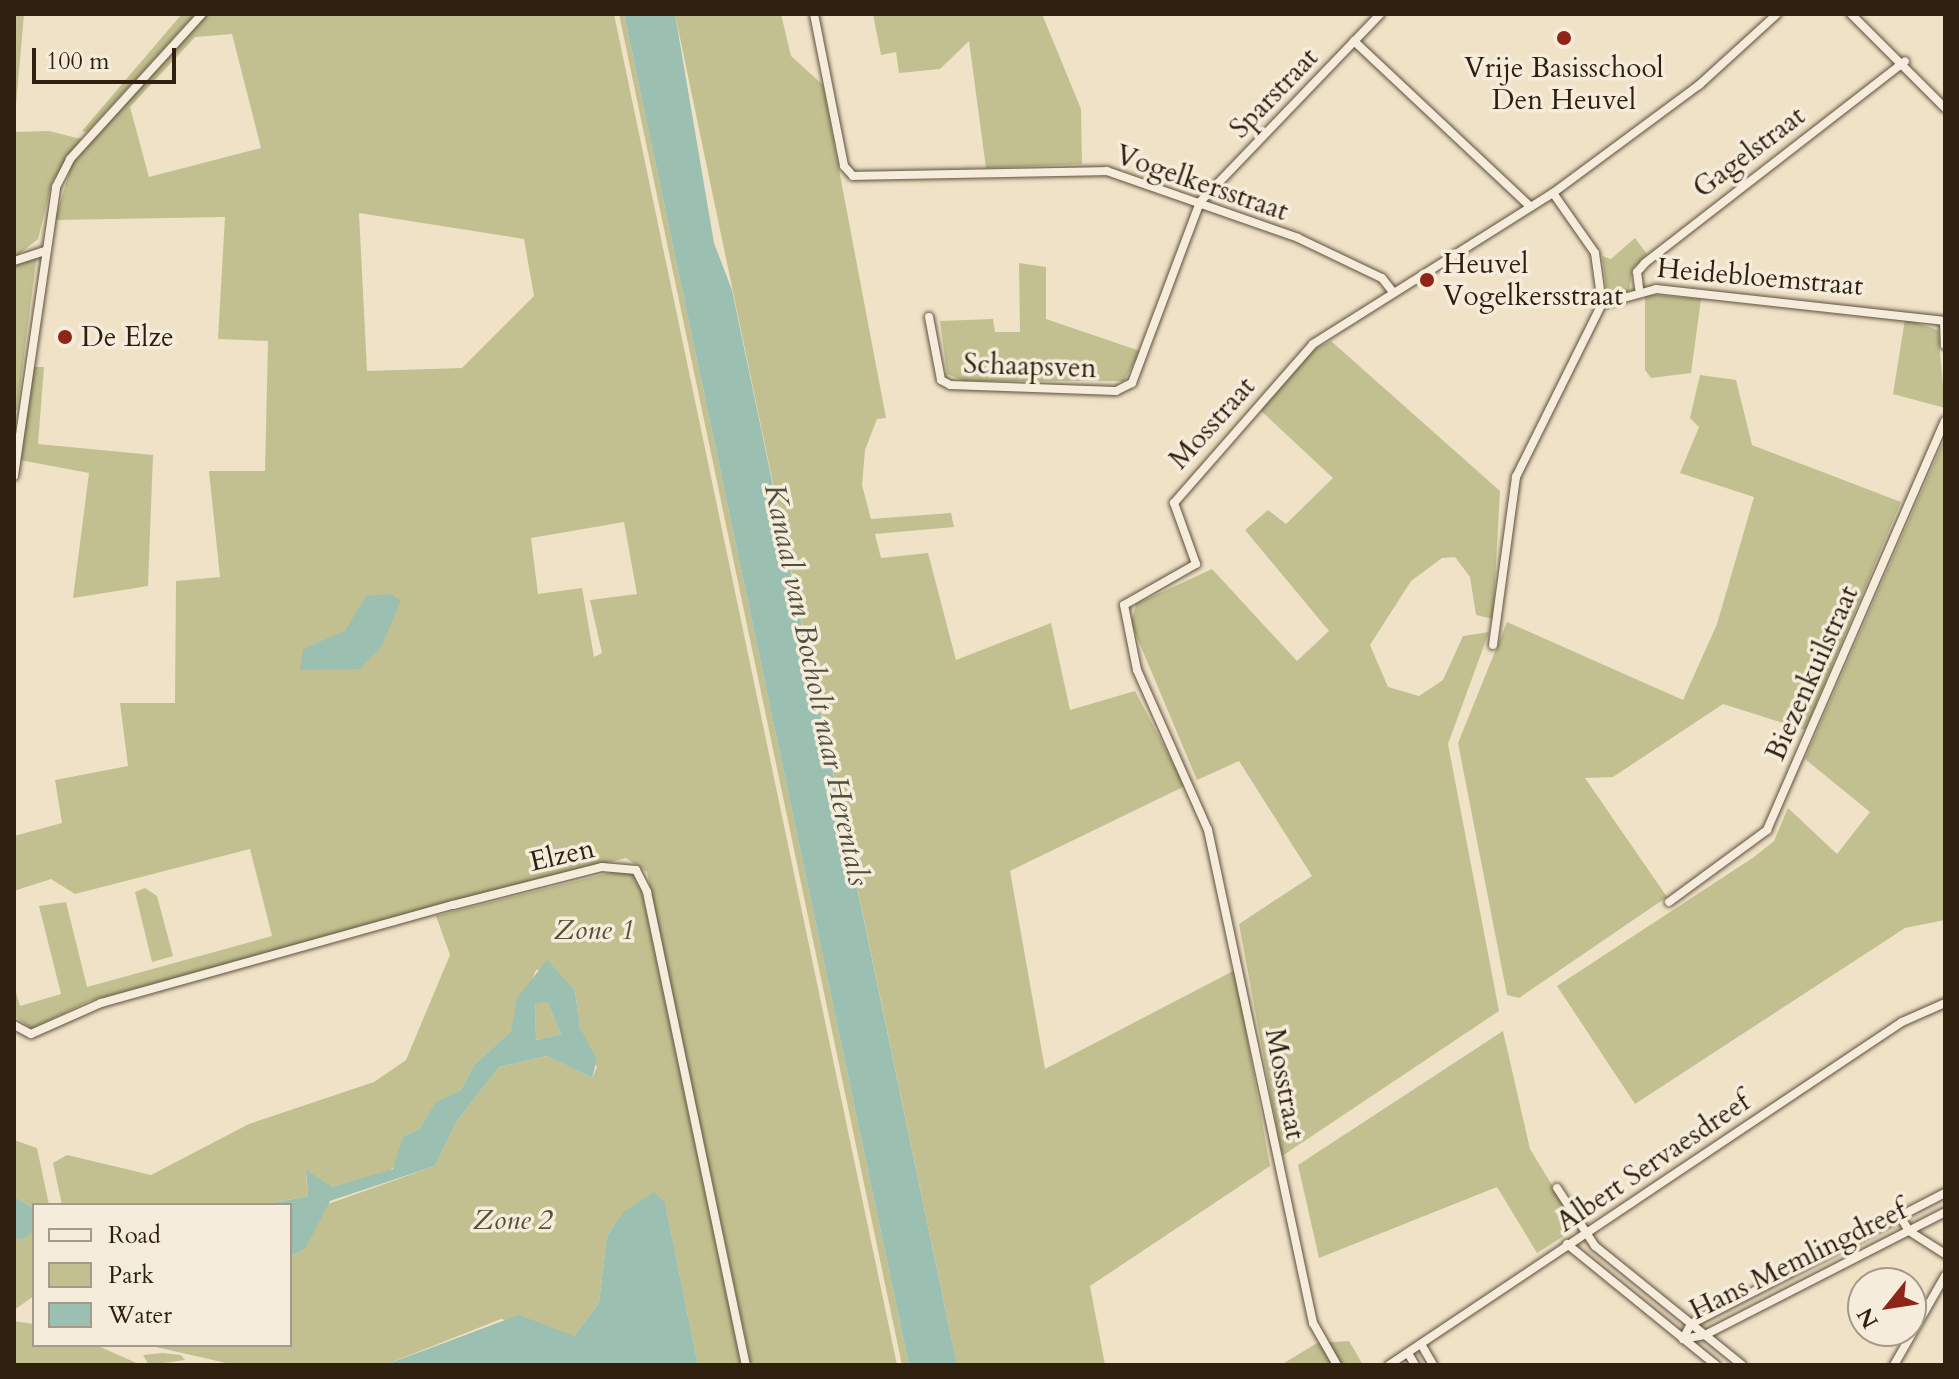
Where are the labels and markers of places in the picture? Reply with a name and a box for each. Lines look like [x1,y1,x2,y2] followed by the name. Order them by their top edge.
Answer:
[1555,29,1573,47] marker: Vrije Basisschool Den Heuvel
[1464,51,1664,117] place label: Vrije Basisschool Den Heuvel
[1443,247,1623,313] place label: Heuvel Vogelkersstraat
[1418,271,1436,289] marker: Heuvel Vogelkersstraat
[81,320,174,354] place label: De Elze
[56,328,74,346] marker: De Elze

